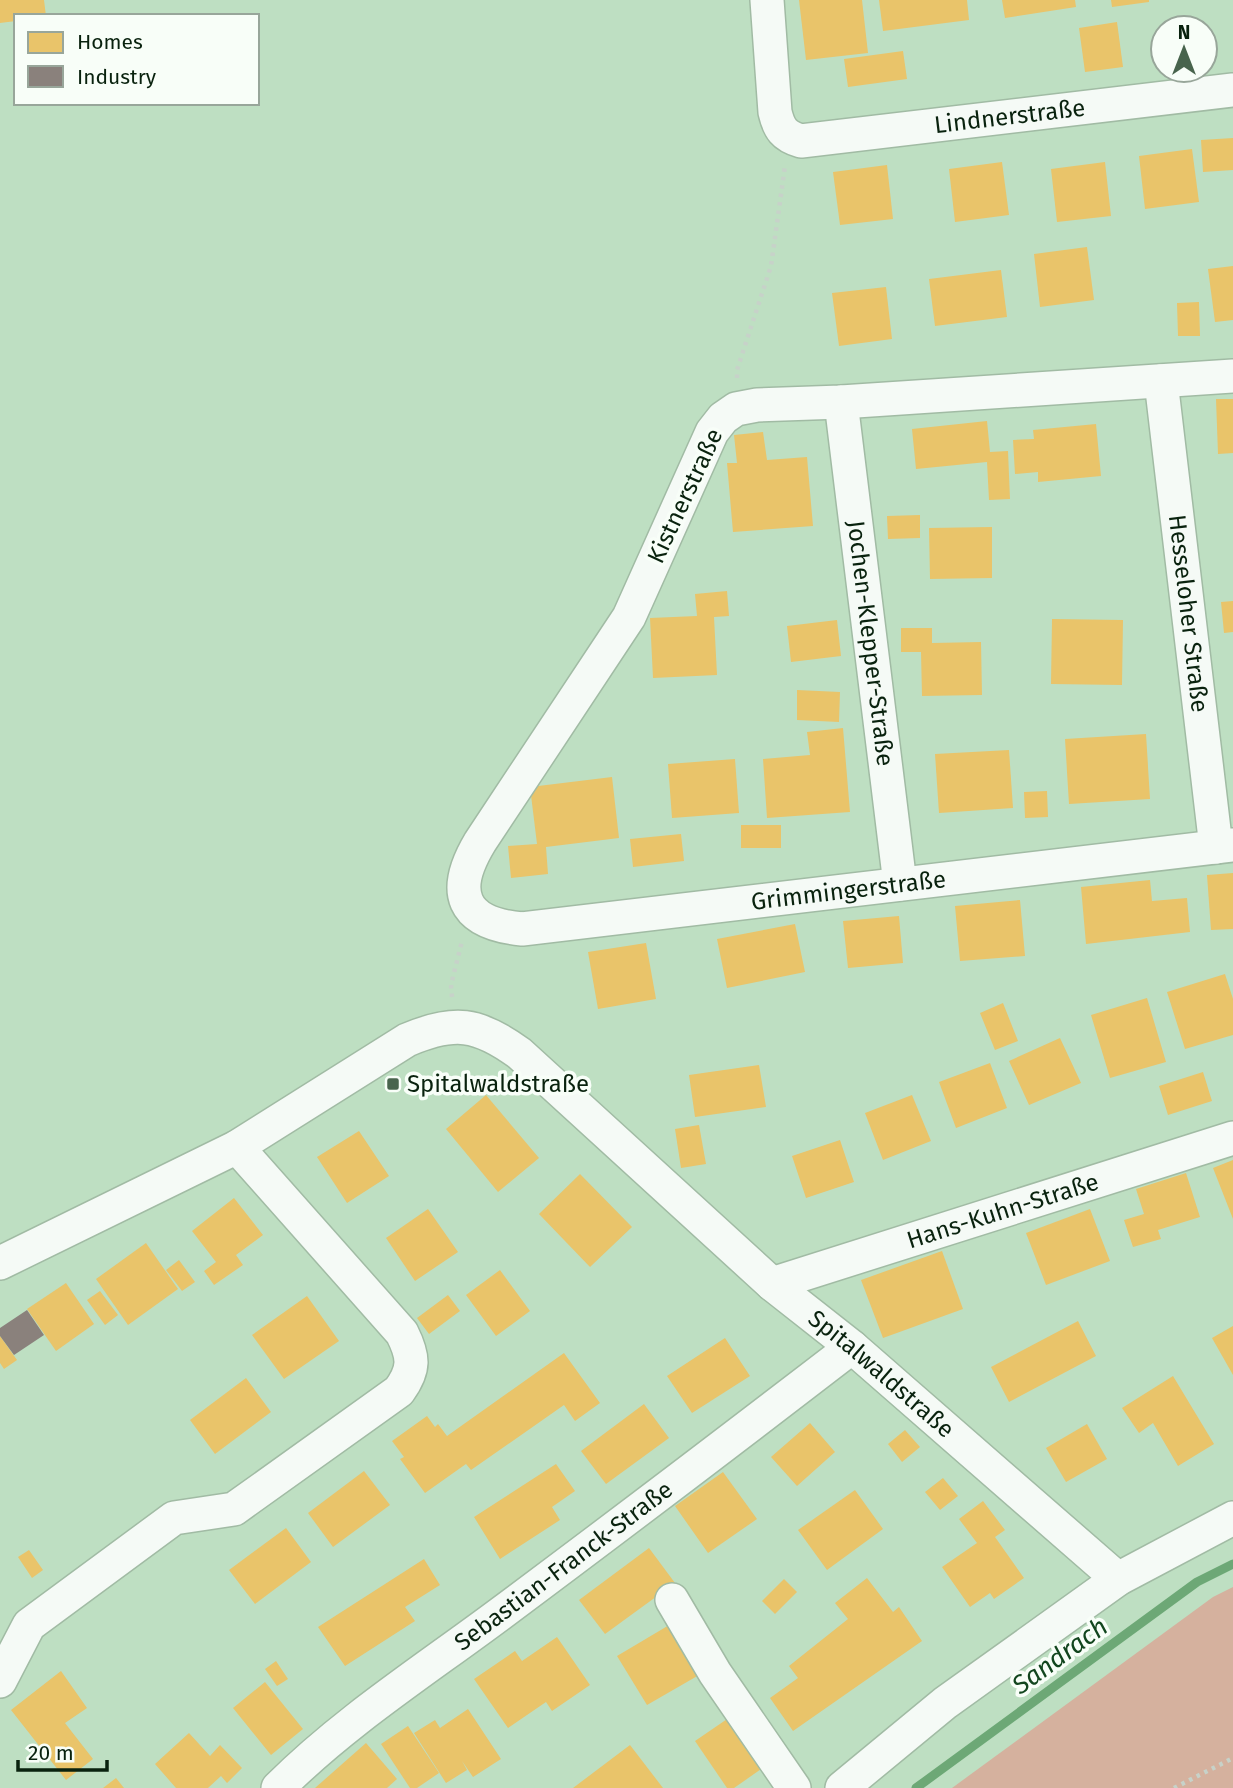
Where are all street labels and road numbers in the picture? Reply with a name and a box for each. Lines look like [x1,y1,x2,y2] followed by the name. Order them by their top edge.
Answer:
[933,94,1087,139] street label: Lindnerstraße
[642,424,728,568] street label: Kistnerstraße
[1163,513,1214,714] street label: Hesseloher Straße
[842,519,899,768] street label: Jochen-Klepper-Straße
[749,865,947,916] street label: Grimmingerstraße
[903,1167,1102,1254] street label: Hans-Kuhn-Straße
[803,1304,960,1444] street label: Spitalwaldstraße
[449,1475,678,1657] street label: Sebastian-Franck-Straße

